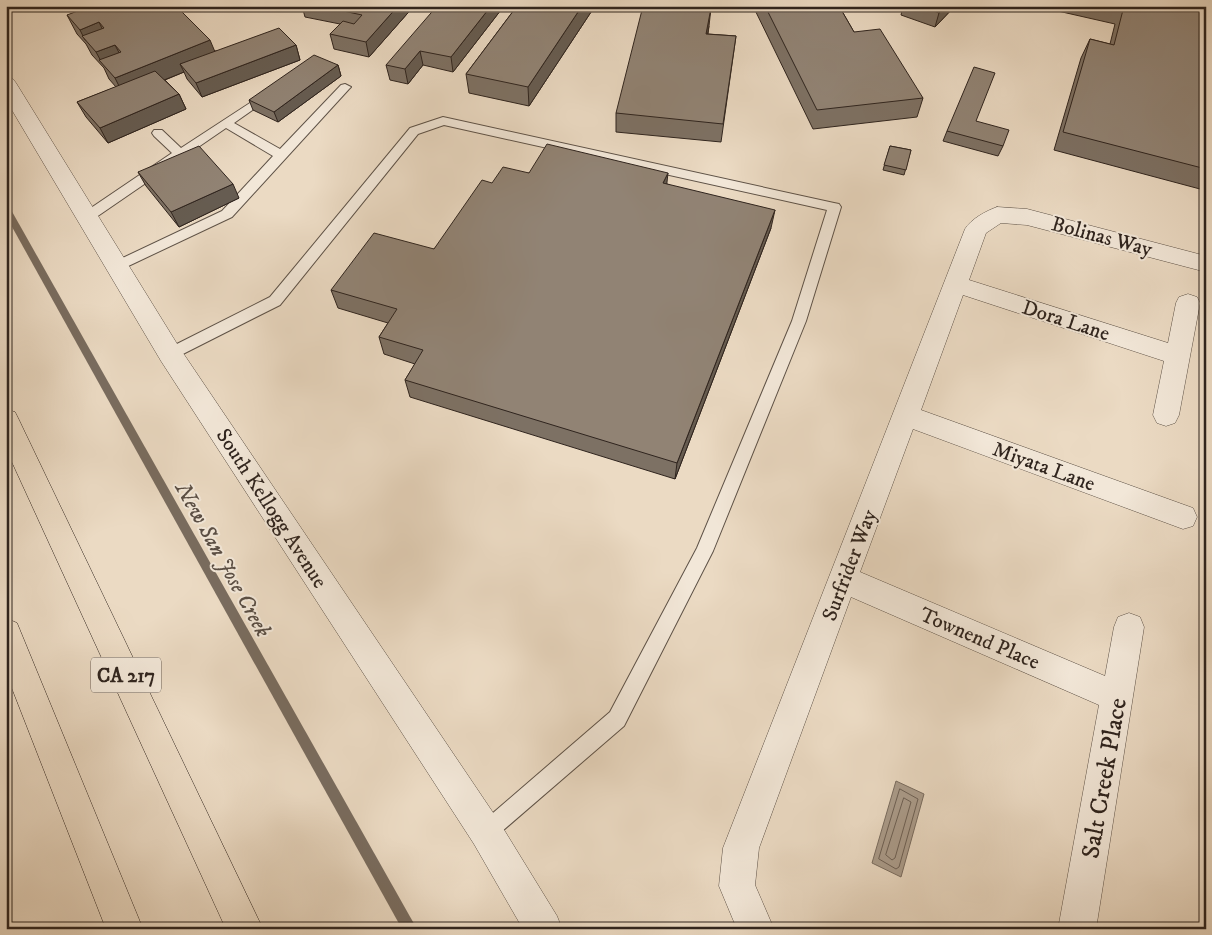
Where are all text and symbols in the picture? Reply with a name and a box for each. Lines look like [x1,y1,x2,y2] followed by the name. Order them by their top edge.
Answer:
[1048,211,1156,263] street label: Bolinas Way
[1019,295,1113,347] street label: Dora Lane
[210,424,333,593] street label: South Kellogg Avenue
[989,436,1099,498] street label: Miyata Lane
[168,476,277,643] water label: New San Jose Creek
[817,505,883,625] street label: Surfrider Way
[916,602,1044,676] street label: Townend Place
[91,658,161,692] road number: CA 217
[1075,696,1134,861] street label: Salt Creek Place

